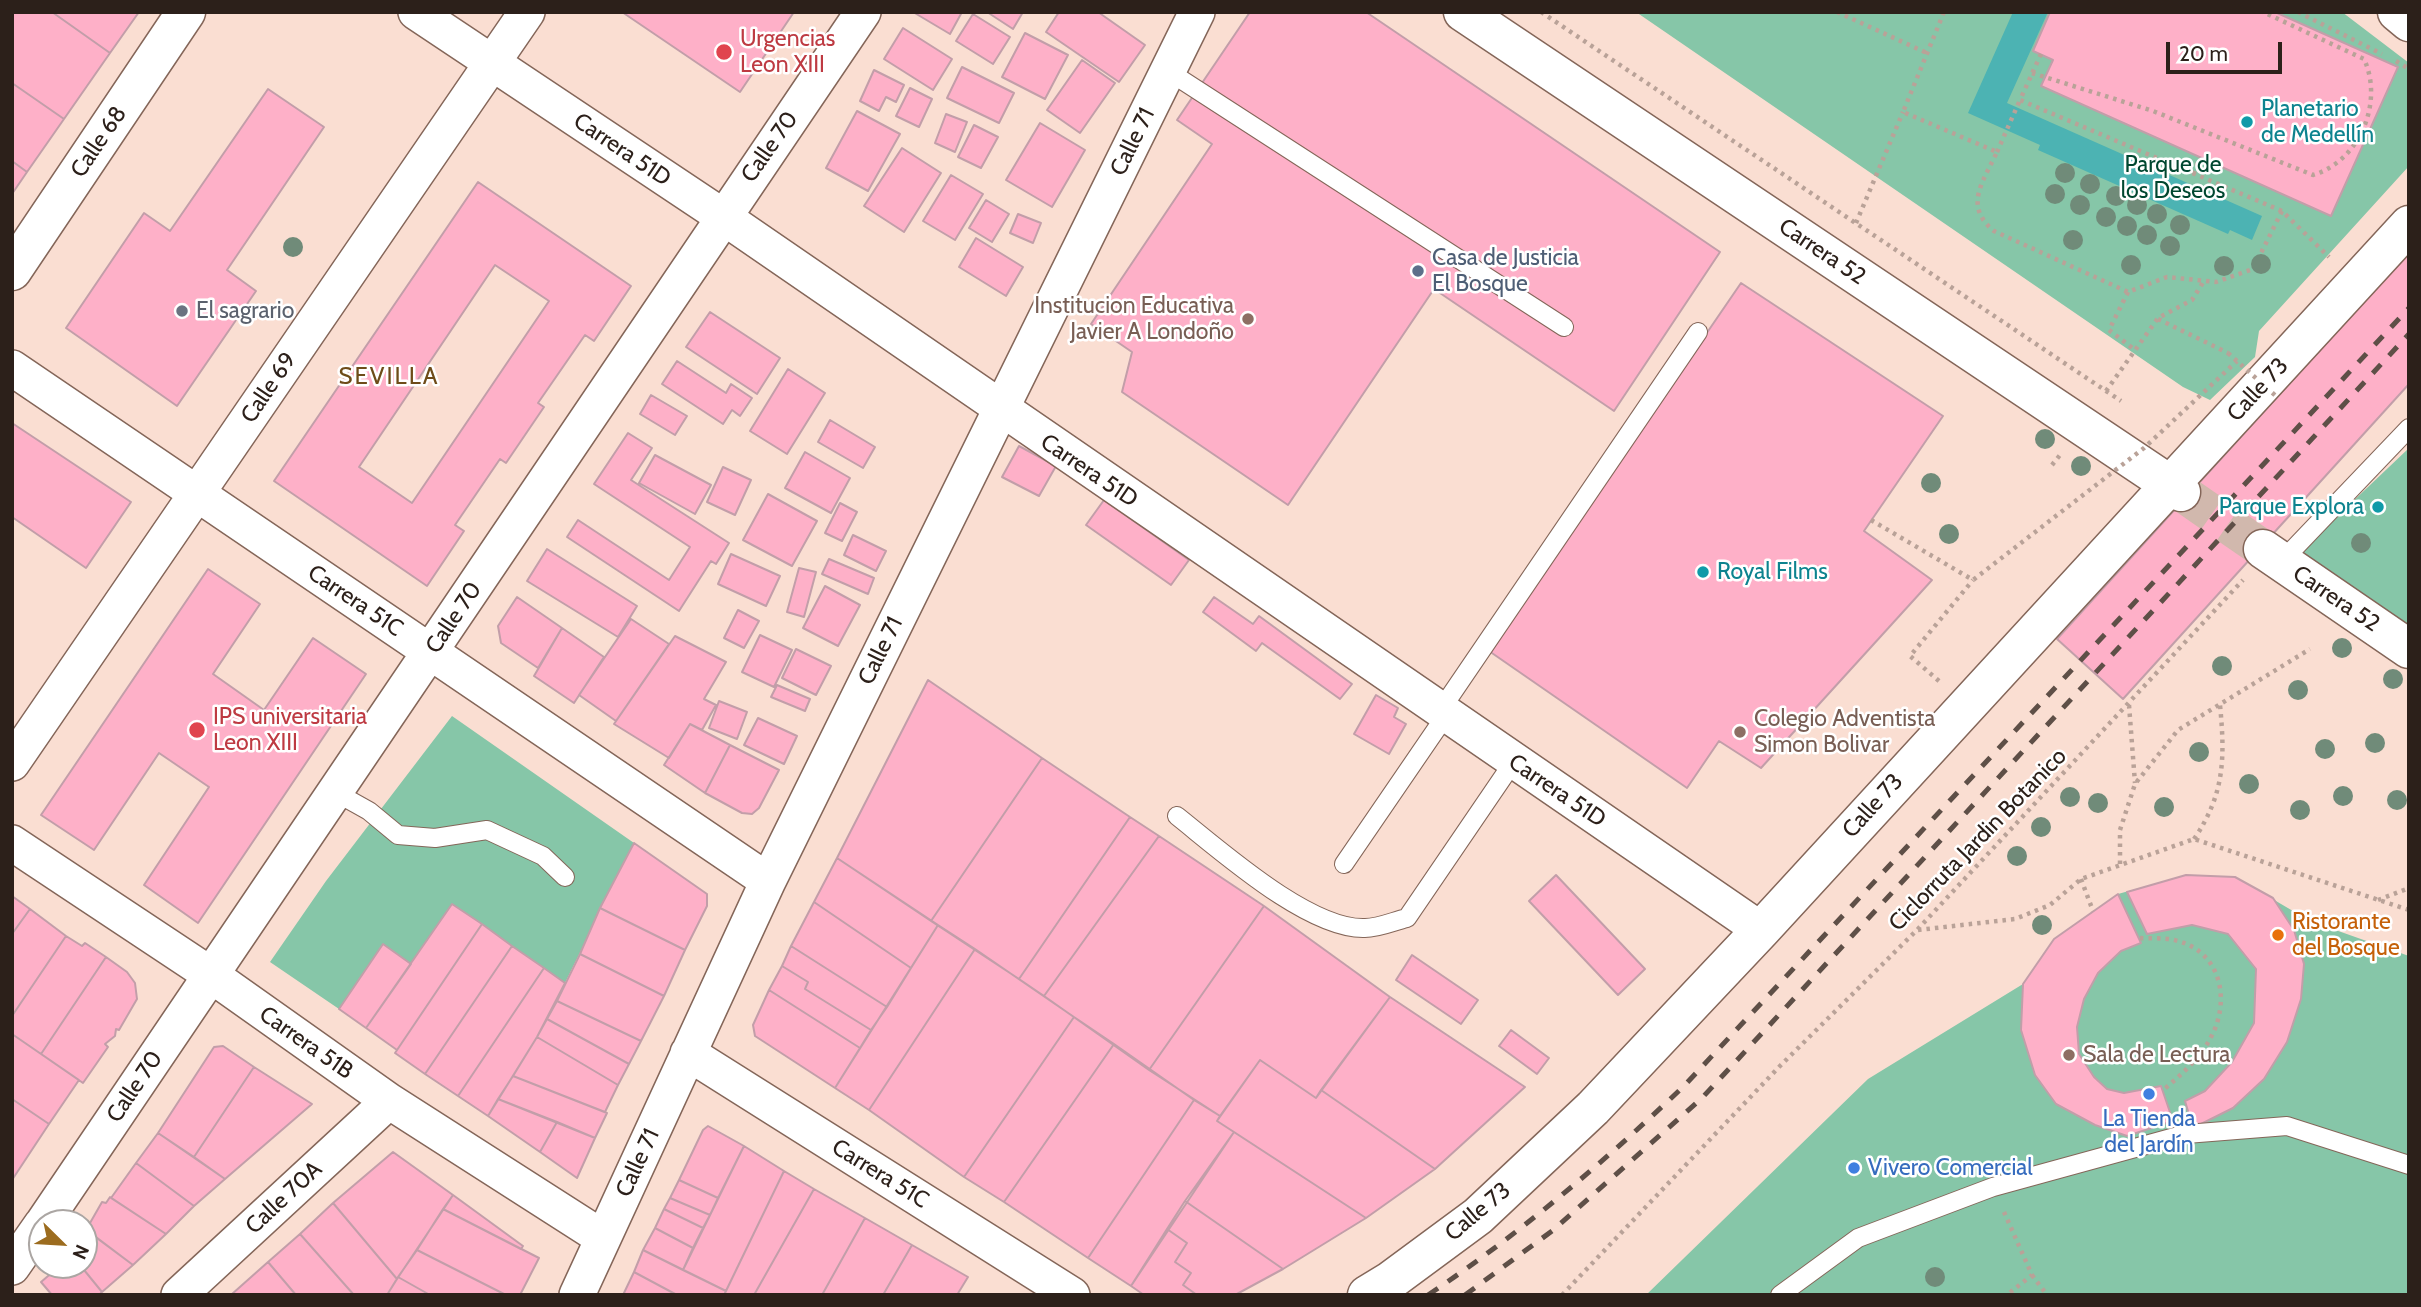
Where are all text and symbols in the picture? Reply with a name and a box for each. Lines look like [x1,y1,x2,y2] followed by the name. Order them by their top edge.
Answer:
[740,25,835,79] place label: Urgencias Leon XIII
[2169,28,2284,72] scale bar
[2179,41,2228,66] text: 20 m
[714,42,734,62] marker: Urgencias Leon XIII
[2261,95,2374,149] place label: Planetario de Medellín
[65,101,133,183] street label: Calle 68
[1105,104,1161,180] street label: Calle 71
[736,106,804,188] street label: Calle 70
[568,107,676,193] street label: Carrera 51D
[2239,114,2255,130] marker: Planetario de Medellín
[2121,151,2225,205] park label: Parque de los Deseos
[1773,213,1871,291] street label: Carrera 52
[1432,244,1579,298] place label: Casa de Justicia El Bosque
[1410,263,1426,279] marker: Casa de Justicia El Bosque
[1034,292,1234,346] place label: Institucion Educativa Javier A Londoño
[196,297,294,325] place label: El sagrario
[174,303,190,319] marker: El sagrario
[1240,311,1256,327] marker: Institucion Educativa Javier A Londoño
[235,348,303,428] street label: Calle 69
[2222,352,2294,428] street label: Calle 73
[339,363,439,391] district label: SEVILLA
[1035,428,1143,514] street label: Carrera 51D
[2219,493,2364,521] place label: Parque Explora
[2370,499,2386,515] marker: Parque Explora
[1717,558,1828,586] place label: Royal Films
[302,559,408,643] street label: Carrera 51C
[2287,560,2385,638] street label: Carrera 52
[1695,564,1711,580] marker: Royal Films
[420,577,488,659] street label: Calle 70
[853,613,909,689] street label: Calle 71
[213,703,367,757] place label: IPS universitaria Leon XIII
[1754,705,1935,759] place label: Colegio Adventista Simon Bolivar
[187,720,207,740] marker: IPS universitaria Leon XIII
[1732,724,1748,740] marker: Colegio Adventista Simon Bolivar
[1883,743,2073,937] street label: Ciclorruta Jardin Botanico
[1503,748,1611,834] street label: Carrera 51D
[1837,768,1909,844] street label: Calle 73
[2292,908,2400,962] place label: Ristorante del Bosque
[2270,927,2286,943] marker: Ristorante del Bosque
[254,1001,358,1085] street label: Carrera 51B
[2083,1041,2230,1069] place label: Sala de Lectura
[101,1046,169,1128] street label: Calle 70
[2061,1047,2077,1063] marker: Sala de Lectura
[2141,1086,2157,1102] marker: La Tienda del Jardín
[2102,1105,2196,1159] place label: La Tienda del Jardín
[610,1125,666,1201] street label: Calle 71
[827,1134,933,1214] street label: Carrera 51C
[1868,1154,2033,1182] place label: Vivero Comercial
[240,1156,328,1240] street label: Calle 70A
[1846,1160,1862,1176] marker: Vivero Comercial
[1440,1177,1516,1247] street label: Calle 73
[28,1209,98,1279] north arrow
[68,1241,94,1263] text: N

